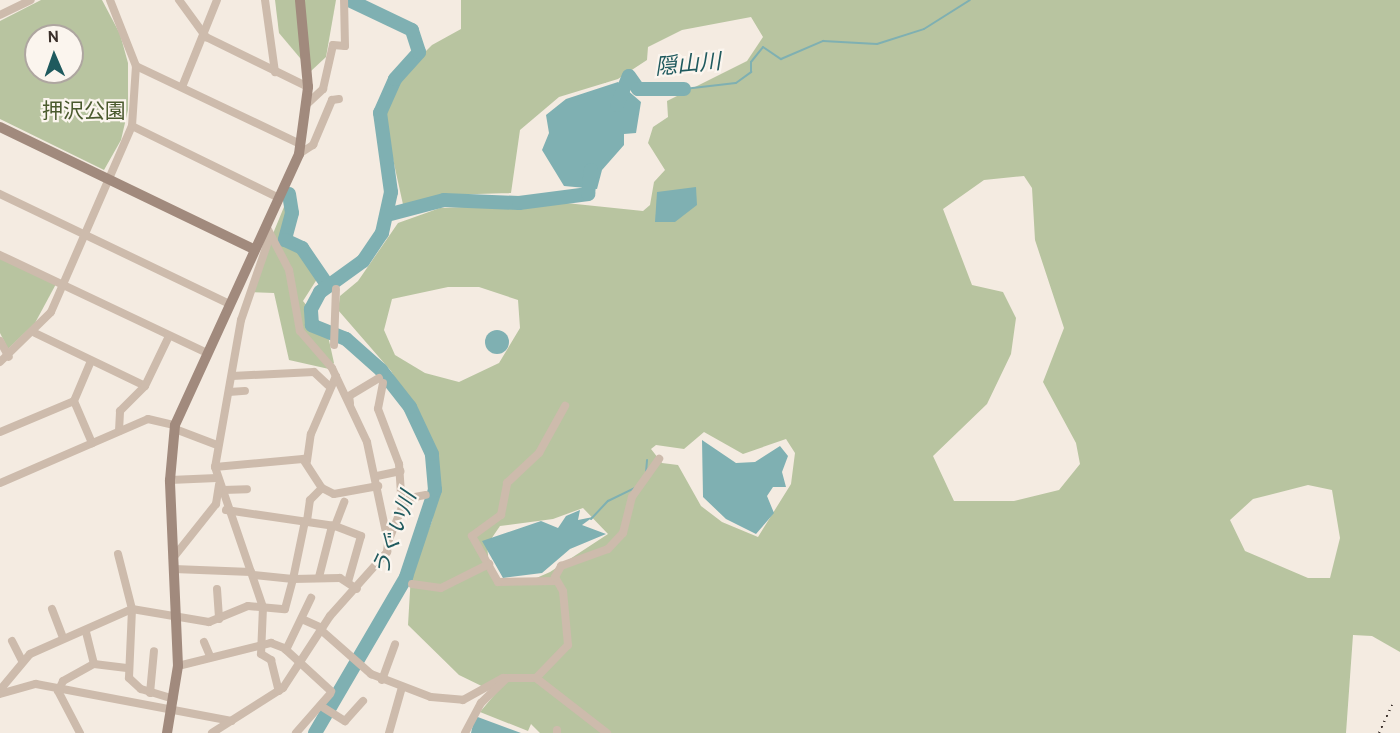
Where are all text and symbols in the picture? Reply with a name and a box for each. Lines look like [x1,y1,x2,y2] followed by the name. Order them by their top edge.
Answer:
[24,24,84,84] north arrow
[47,28,60,48] text: N
[654,50,722,82] water label: 隠山川
[42,100,126,126] park label: 押沢公園
[369,488,423,580] water label: うぐい川

